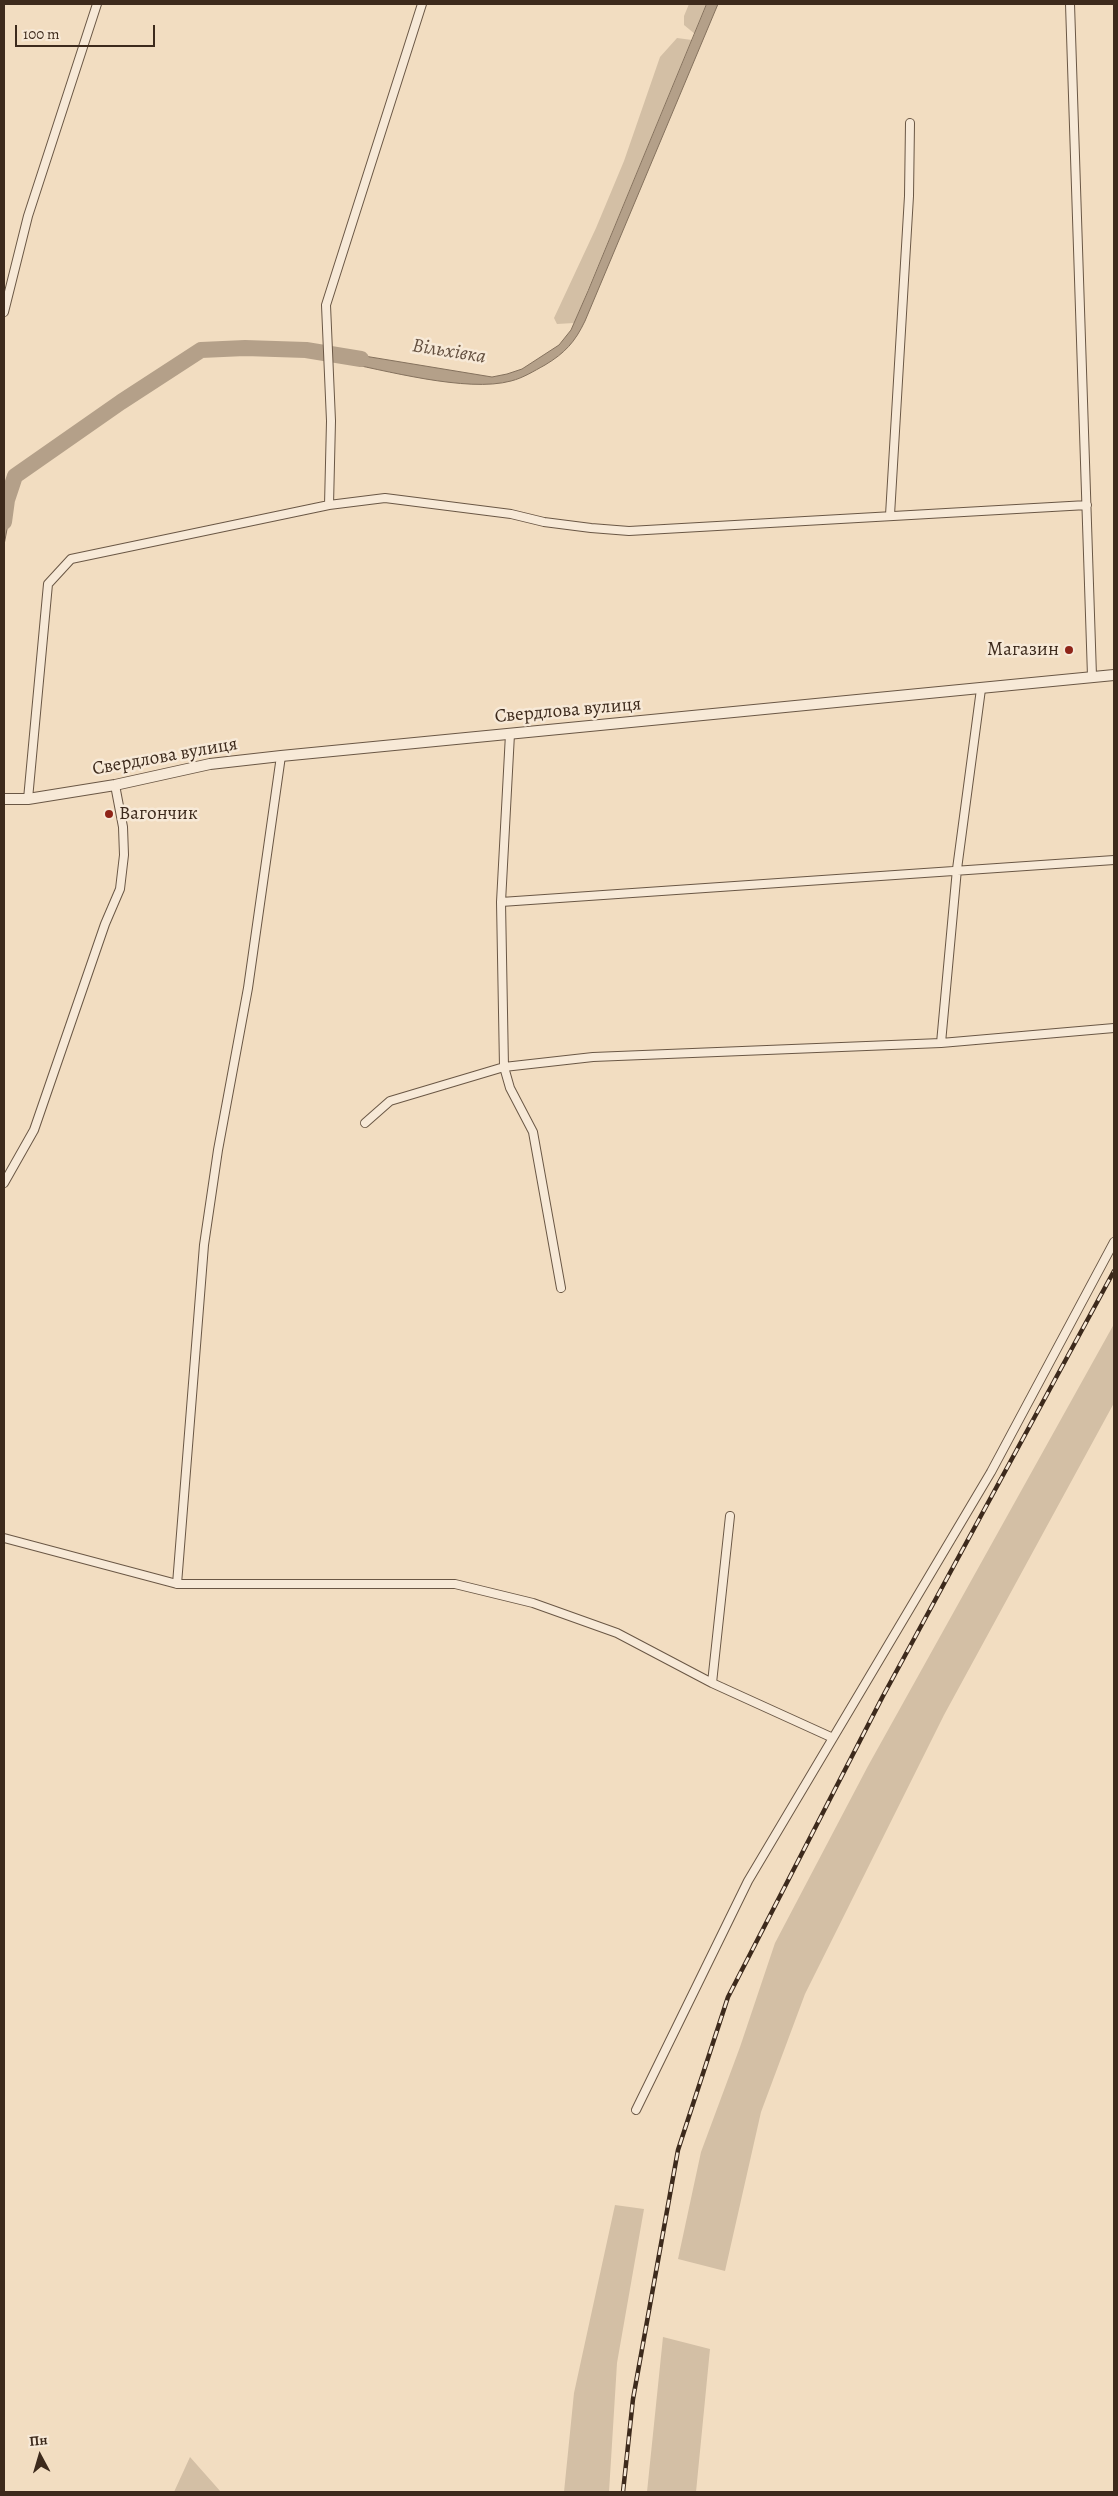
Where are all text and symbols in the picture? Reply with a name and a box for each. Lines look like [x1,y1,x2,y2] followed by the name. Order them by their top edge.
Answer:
[18,15,158,47] scale bar
[23,24,60,44] text: 100 m
[410,334,488,370] water label: Вільхівка
[987,639,1059,661] place label: Mагазин
[1063,644,1075,656] marker: Mагазин
[494,693,642,729] street label: Свердлова вулиця
[91,733,239,781] street label: Свердлова вулиця
[119,803,198,825] place label: Вагончик
[103,808,115,820] marker: Вагончик
[28,2430,48,2451] text: Пн
[15,2431,65,2481] north arrow

